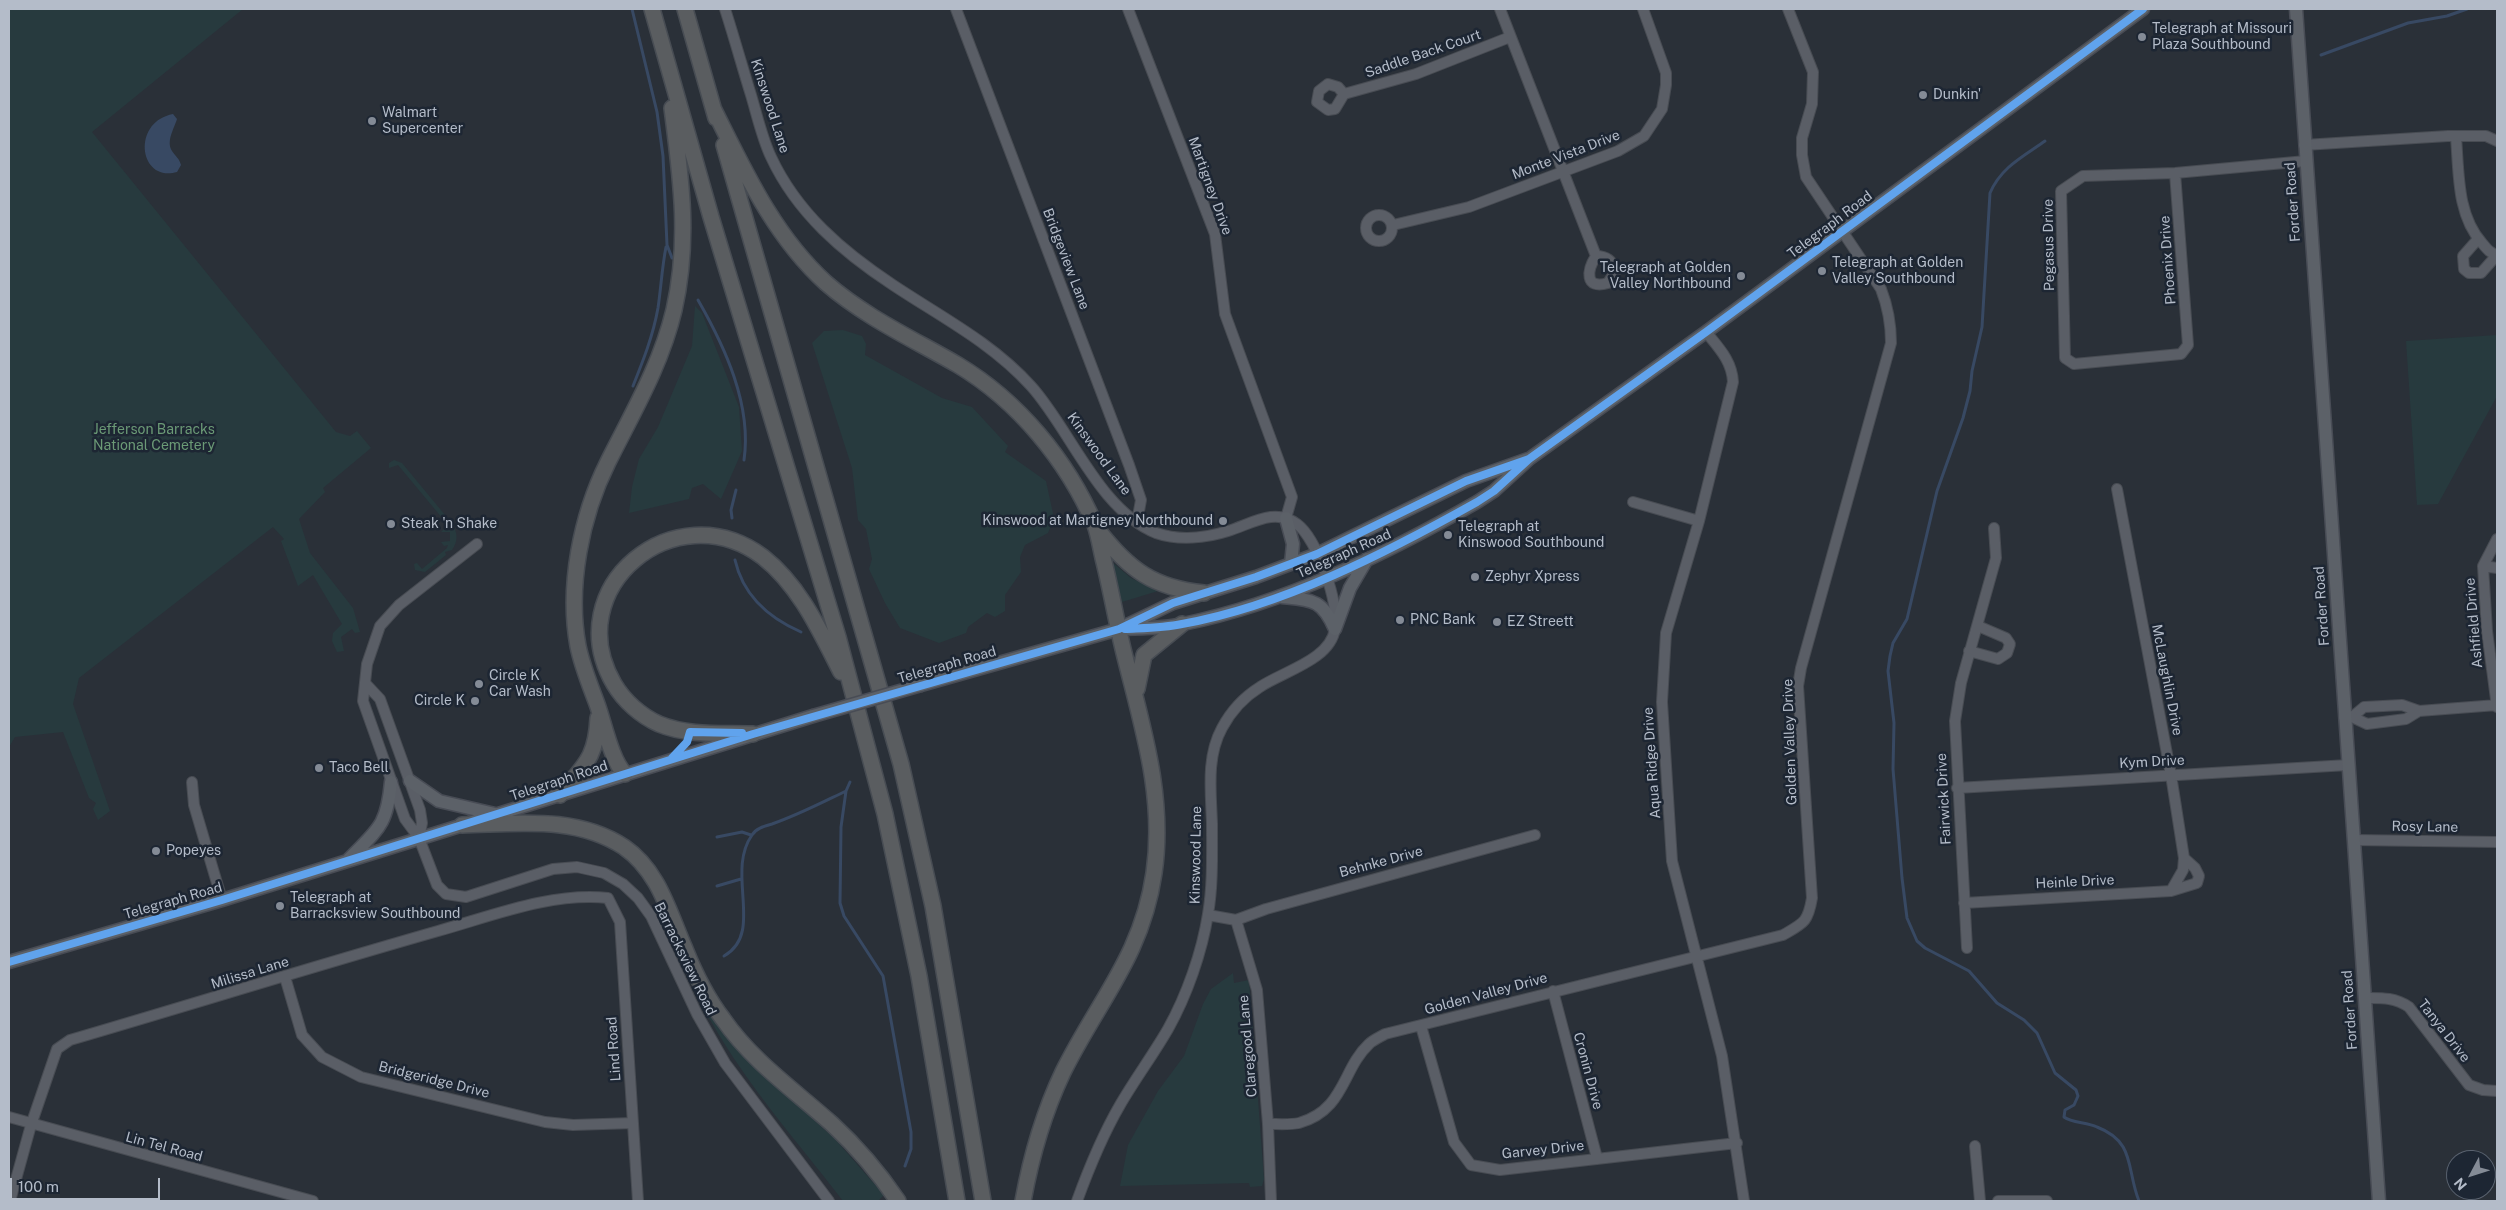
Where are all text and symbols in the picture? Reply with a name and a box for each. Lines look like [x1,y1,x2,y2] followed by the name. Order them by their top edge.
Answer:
[2152,21,2292,54] place label: Telegraph at Missouri Plaza Southbound
[1363,26,1483,82] street label: Saddle Back Court
[2136,31,2148,43] marker: Telegraph at Missouri Plaza Southbound
[747,57,793,155] street label: Kinswood Lane
[1933,87,1981,103] place label: Dunkin'
[1917,89,1929,101] marker: Dunkin'
[382,105,463,138] place label: Walmart Supercenter
[366,115,378,127] marker: Walmart Supercenter
[1510,127,1622,183] street label: Monte Vista Drive
[1184,135,1236,237] street label: Martigney Drive
[2282,162,2304,242] street label: Forder Road
[1784,188,1876,262] street label: Telegraph Road
[2040,199,2058,291] street label: Pegasus Drive
[1039,206,1093,312] street label: Bridgeview Lane
[2157,215,2179,305] street label: Phoenix Drive
[1832,255,1963,288] place label: Telegraph at Golden Valley Southbound
[1600,260,1731,292] place label: Telegraph at Golden Valley Northbound
[1816,265,1828,277] marker: Telegraph at Golden Valley Southbound
[1735,270,1747,282] marker: Telegraph at Golden Valley Northbound
[1063,409,1135,499] street label: Kinswood Lane
[93,422,215,454] park label: Jefferson Barracks National Cemetery
[982,513,1213,529] place label: Kinswood at Martigney Northbound
[1217,515,1229,527] marker: Kinswood at Martigney Northbound
[401,516,497,532] place label: Steak 'n Shake
[385,518,397,530] marker: Steak 'n Shake
[1458,519,1604,552] place label: Telegraph at Kinswood Southbound
[1294,526,1394,582] street label: Telegraph Road
[1442,529,1454,541] marker: Telegraph at Kinswood Southbound
[2311,566,2333,646] street label: Forder Road
[1485,569,1580,585] place label: Zephyr Xpress
[1469,571,1481,583] marker: Zephyr Xpress
[2462,577,2486,669] street label: Ashfield Drive
[1410,612,1476,628] place label: PNC Bank
[1394,614,1406,626] marker: PNC Bank
[1507,614,1574,630] place label: EZ Streett
[1491,616,1503,628] marker: EZ Streett
[2148,623,2186,737] street label: McLaughlin Drive
[896,643,998,687] street label: Telegraph Road
[489,668,551,700] place label: Circle K Car Wash
[473,678,485,690] marker: Circle K Car Wash
[1779,678,1801,806] street label: Golden Valley Drive
[414,693,465,709] place label: Circle K
[469,695,481,707] marker: Circle K
[1640,707,1664,819] street label: Aqua Ridge Drive
[2119,752,2185,772] street label: Kym Drive
[1933,753,1955,845] street label: Fairwick Drive
[508,757,610,805] street label: Telegraph Road
[329,760,389,776] place label: Taco Bell
[313,762,325,774] marker: Taco Bell
[1187,806,1205,904] street label: Kinswood Lane
[2392,818,2458,836] street label: Rosy Lane
[166,843,221,859] place label: Popeyes
[1337,843,1425,881] street label: Behnke Drive
[150,845,162,857] marker: Popeyes
[2035,872,2115,892] street label: Heinle Drive
[122,879,224,923] street label: Telegraph Road
[290,890,460,922] place label: Telegraph at Barracksview Southbound
[274,900,286,912] marker: Telegraph at Barracksview Southbound
[650,900,720,1018] street label: Barracksview Road
[209,953,291,993] street label: Milissa Lane
[1423,970,1549,1018] street label: Golden Valley Drive
[2339,970,2361,1050] street label: Forder Road
[1235,994,1261,1098] street label: Claregood Lane
[2414,996,2474,1066] street label: Tanya Drive
[603,1016,625,1082] street label: Lind Road
[1570,1030,1606,1112] street label: Cronin Drive
[377,1058,491,1102] street label: Bridgeridge Drive
[124,1129,204,1165] street label: Lin Tel Road
[1501,1137,1585,1163] street label: Garvey Drive
[2446,1150,2496,1200] north arrow
[12,1168,162,1200] scale bar
[2451,1175,2470,1193] text: N
[18,1178,59,1195] text: 100 m

